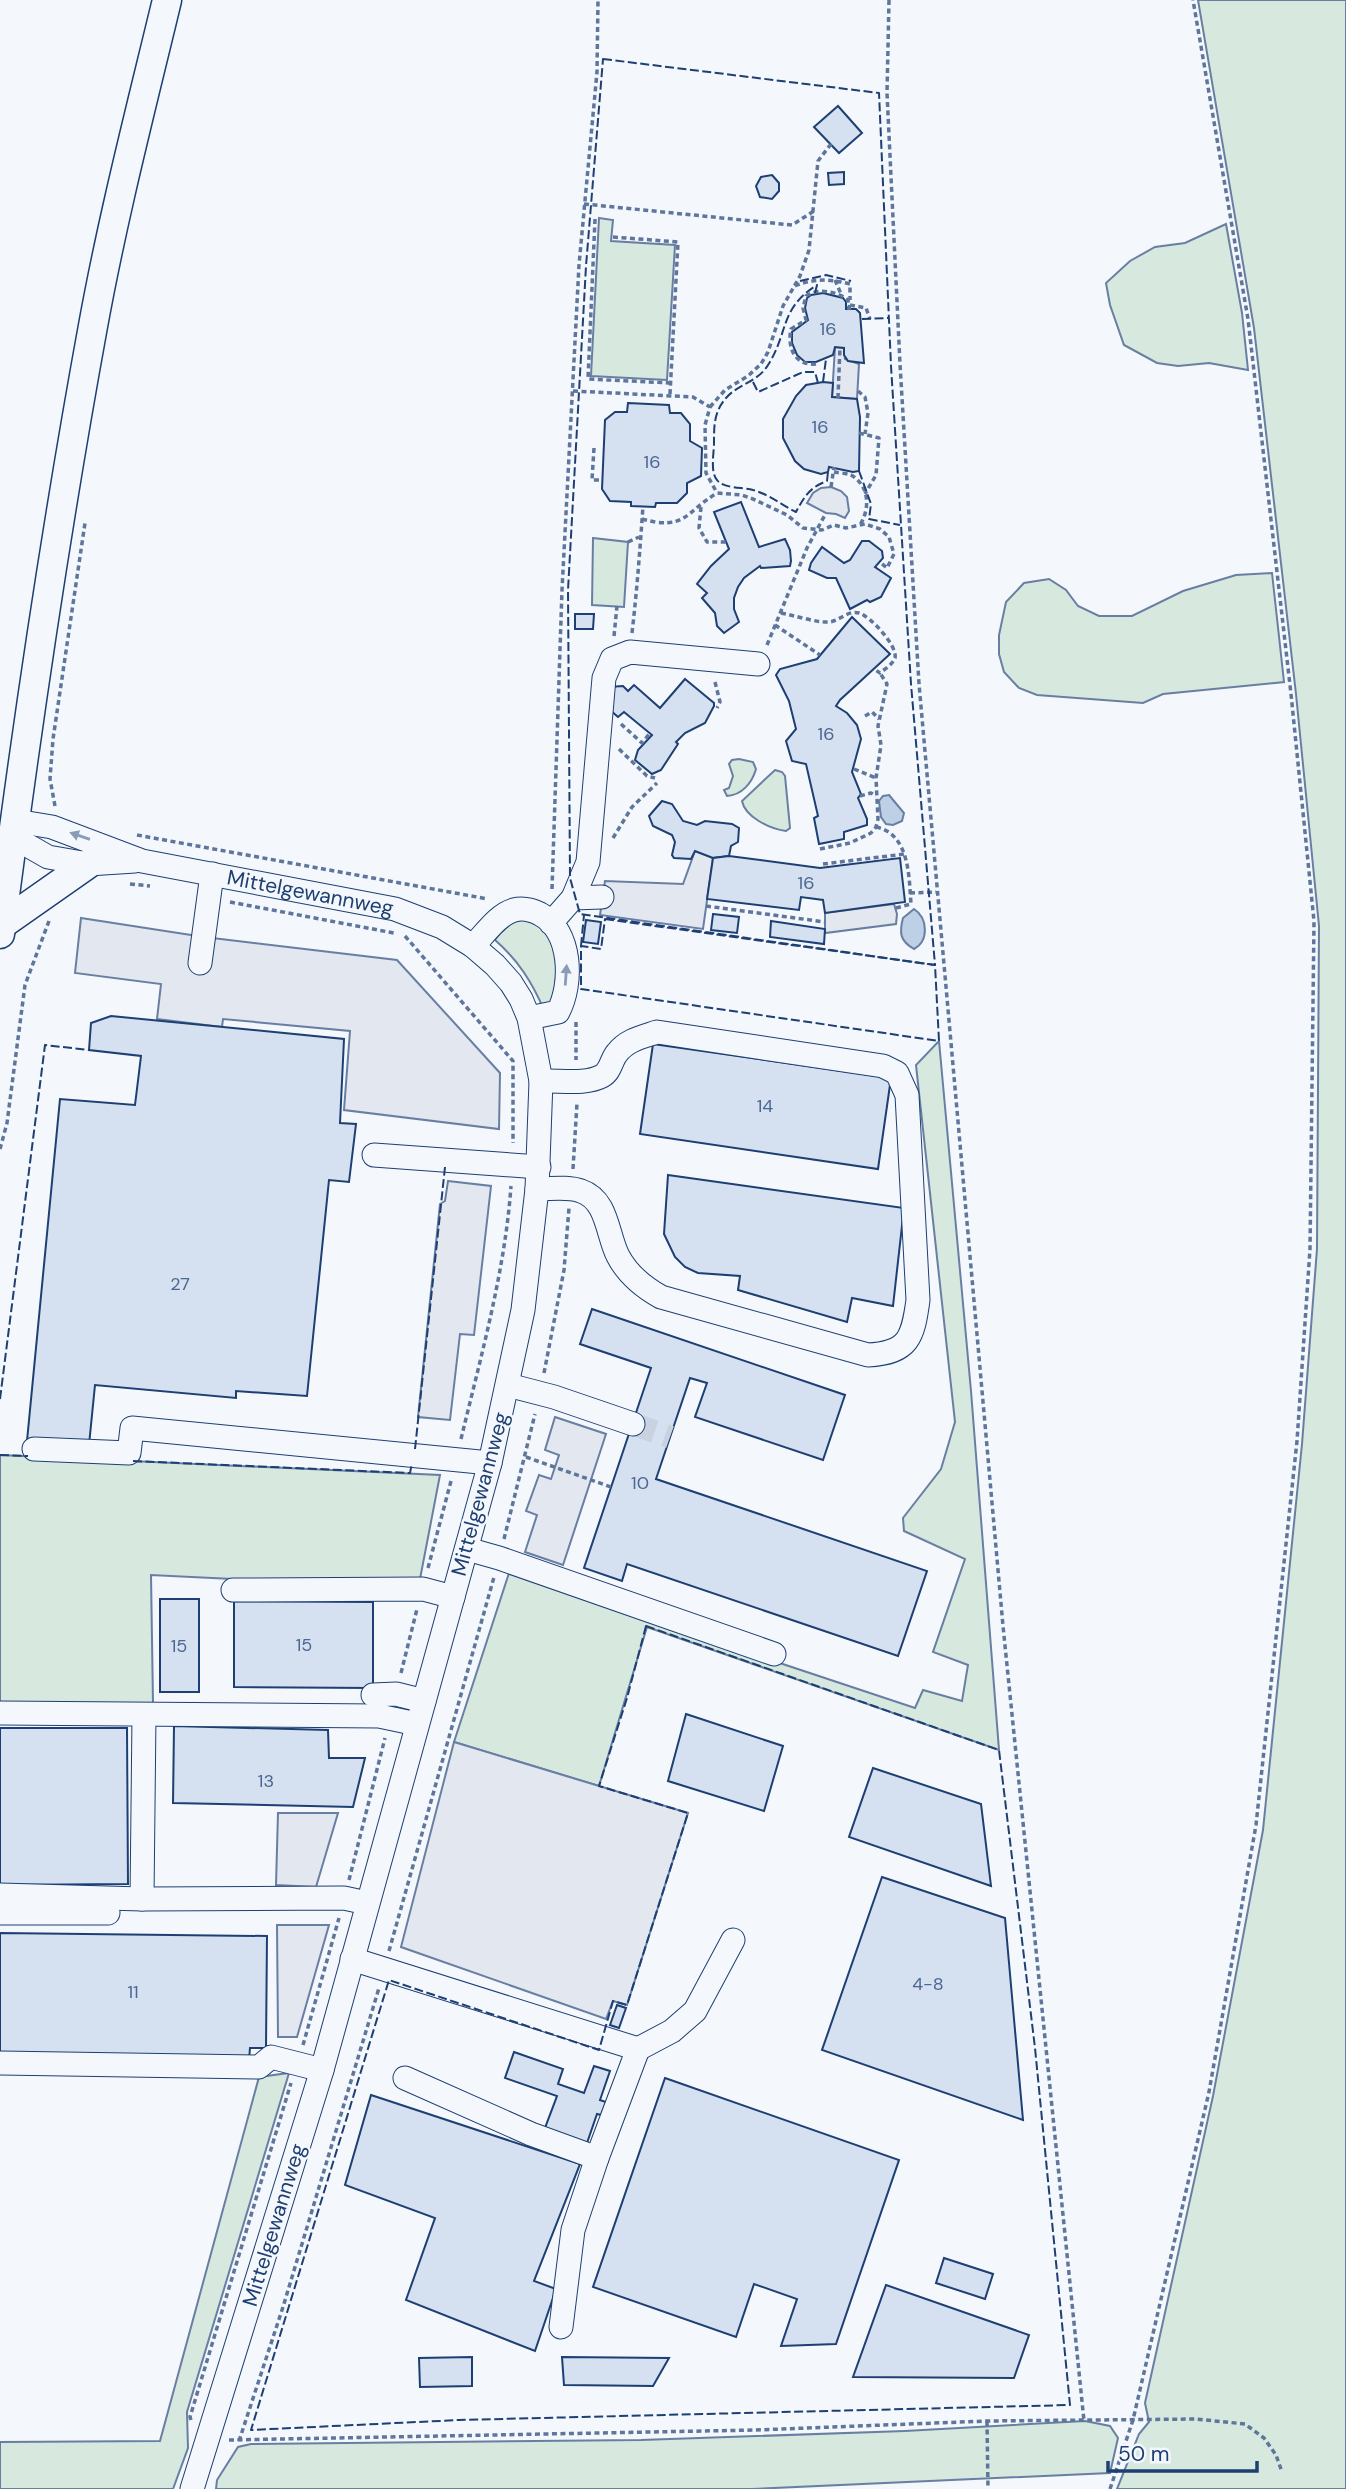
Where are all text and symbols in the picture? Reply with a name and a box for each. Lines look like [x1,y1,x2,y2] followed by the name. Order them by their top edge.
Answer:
[820,317,836,341] house number: 16
[812,415,828,439] house number: 16
[644,450,660,474] house number: 16
[818,722,834,746] house number: 16
[70,830,91,841] one-way arrow
[225,863,396,922] street label: Mittelgewannweg
[798,871,814,895] house number: 16
[561,964,572,986] one-way arrow
[757,1094,773,1118] house number: 14
[170,1272,190,1296] house number: 27
[445,1409,515,1579] street label: Mittelgewannweg
[631,1471,649,1495] house number: 10
[296,1633,312,1657] house number: 15
[171,1634,187,1658] house number: 15
[258,1769,274,1793] house number: 13
[912,1972,944,1996] house number: 4-8
[127,1980,139,2004] house number: 11
[236,2140,312,2310] street label: Mittelgewannweg
[1108,2430,1257,2474] scale bar
[1118,2440,1169,2468] text: 50 m

